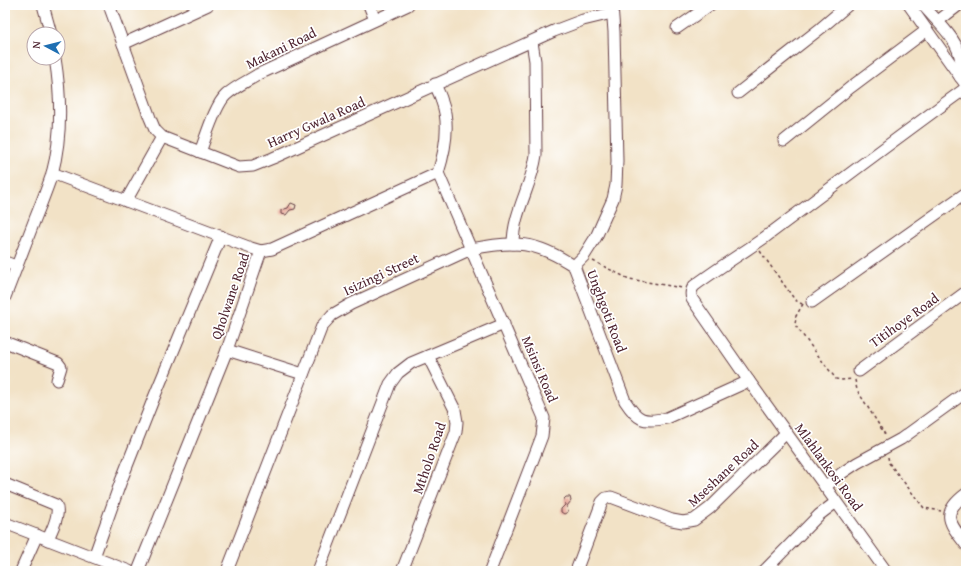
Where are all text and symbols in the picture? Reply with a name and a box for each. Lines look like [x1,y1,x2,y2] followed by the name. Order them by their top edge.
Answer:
[242,22,320,74] street label: Makani Road
[26,26,66,66] north arrow
[28,40,45,49] text: N
[264,91,369,152] street label: Harry Gwala Road
[340,248,422,300] street label: Isizingi Street
[206,249,254,342] street label: Qholwane Road
[582,267,632,356] street label: Unghgoti Road
[865,288,943,352] street label: Titihoye Road
[517,333,563,406] street label: Msinsi Road
[407,419,451,497] street label: Mtholo Road
[790,419,868,515] street label: Mlahlankosi Road
[683,434,763,511] street label: Mseshane Road

